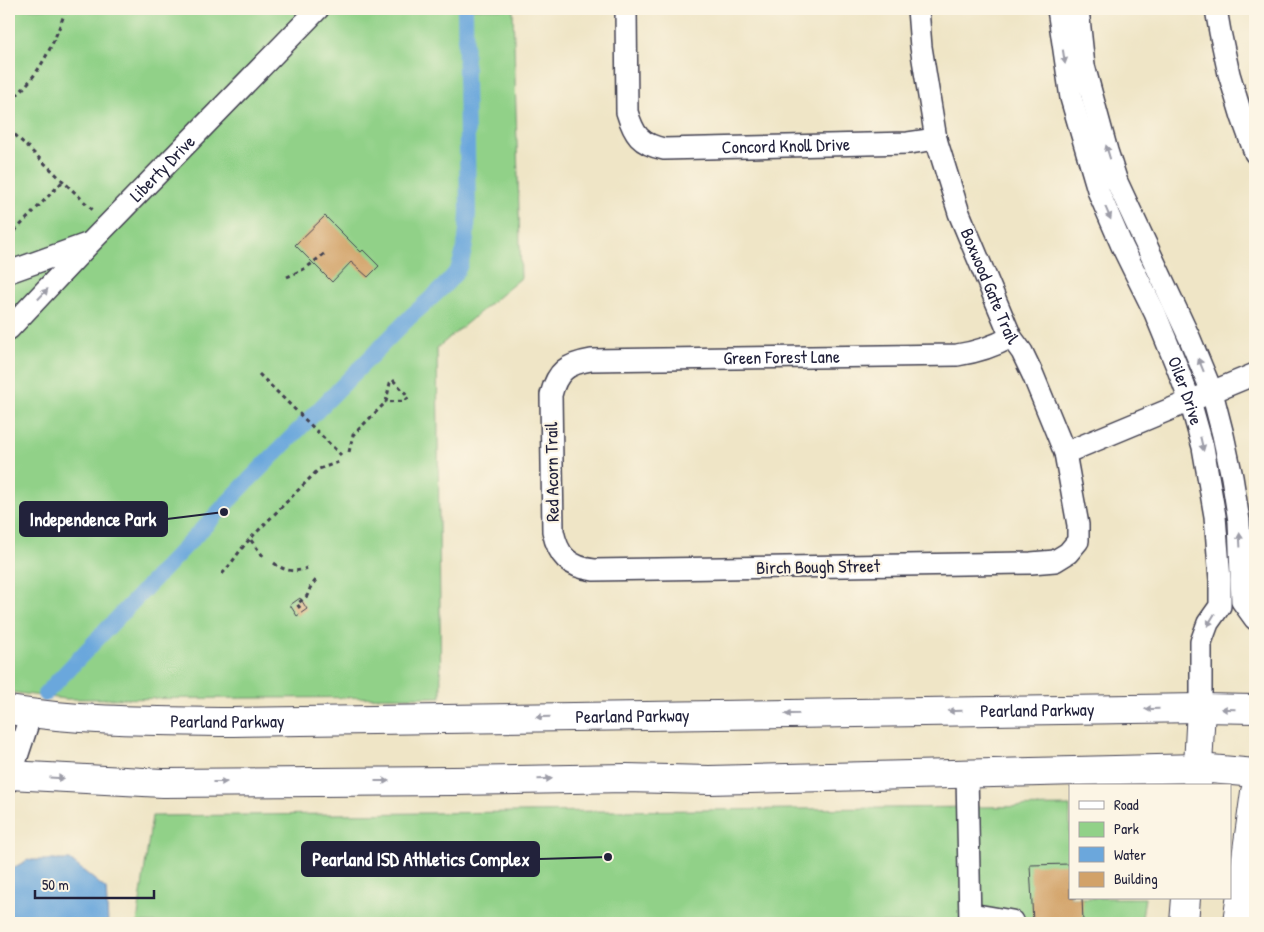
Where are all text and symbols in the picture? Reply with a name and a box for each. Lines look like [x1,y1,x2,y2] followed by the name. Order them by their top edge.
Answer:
[1061,49,1069,65] one-way arrow
[124,129,200,207] street label: Liberty Drive
[721,131,850,160] street label: Concord Knoll Drive
[1103,144,1111,159] one-way arrow
[1105,206,1113,220] one-way arrow
[955,224,1025,349] street label: Boxwood Gate Trail
[37,288,48,301] one-way arrow
[723,344,840,370] street label: Green Forest Lane
[1162,353,1209,428] street label: Oiler Drive
[1196,358,1204,372] one-way arrow
[538,422,565,522] street label: Red Acorn Trail
[1198,437,1206,452] one-way arrow
[20,502,167,536] callout: Independence Park
[30,506,157,533] text: Independence Park
[1235,532,1243,548] one-way arrow
[756,553,881,580] street label: Birch Bough Street
[1206,613,1215,627] one-way arrow
[980,697,1095,723] street label: Pearland Parkway
[575,702,690,729] street label: Pearland Parkway
[1220,704,1236,712] one-way arrow
[1144,705,1160,713] one-way arrow
[947,707,963,715] one-way arrow
[170,708,285,734] street label: Pearland Parkway
[784,710,800,718] one-way arrow
[534,713,550,721] one-way arrow
[50,774,66,782] one-way arrow
[537,775,553,783] one-way arrow
[374,777,390,785] one-way arrow
[212,778,228,786] one-way arrow
[1069,784,1232,900] legend
[1114,794,1139,815] text: Road
[1114,818,1139,839] text: Park
[302,842,539,876] callout: Pearland ISD Athletics Complex
[1114,844,1146,865] text: Water
[312,846,530,873] text: Pearland ISD Athletics Complex
[35,867,154,899] scale bar
[1114,868,1158,889] text: Building
[42,874,69,895] text: 50 m

